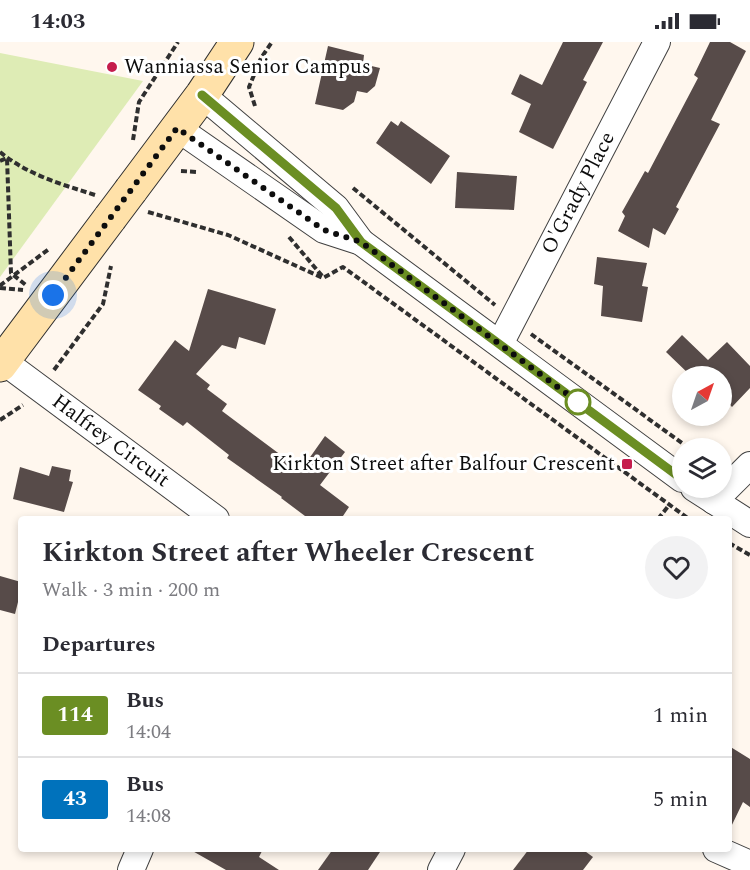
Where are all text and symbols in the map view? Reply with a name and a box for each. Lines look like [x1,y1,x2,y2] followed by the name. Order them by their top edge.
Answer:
[30,5,85,38] text: 14:03
[124,51,371,83] place label: Wanniassa Senior Campus
[105,60,119,74] marker: Wanniassa Senior Campus
[533,126,624,260] street label: O'Grady Place
[38,280,68,310] your location
[672,366,732,426] north arrow
[672,366,732,498] map controls
[45,386,177,496] street label: Halfrey Circuit
[565,389,591,415] unlabelled marker
[672,438,732,498] button: layers
[272,448,615,480] place label: Kirkton Street after Balfour Crescent
[620,457,634,471] marker: Kirkton Street after Balfour Crescent
[42,531,534,574] text: Kirkton Street after Wheeler Crescent
[645,536,708,599] button: heart
[42,575,220,605] text: Walk · 3 min · 200 m
[42,628,156,661] text: Departures
[126,684,164,717] text: Bus
[57,699,93,731] text: 114
[653,699,708,732] text: 1 min
[126,717,171,747] text: 14:04
[126,768,164,801] text: Bus
[63,783,87,815] text: 43
[653,783,708,816] text: 5 min
[126,801,171,831] text: 14:08

